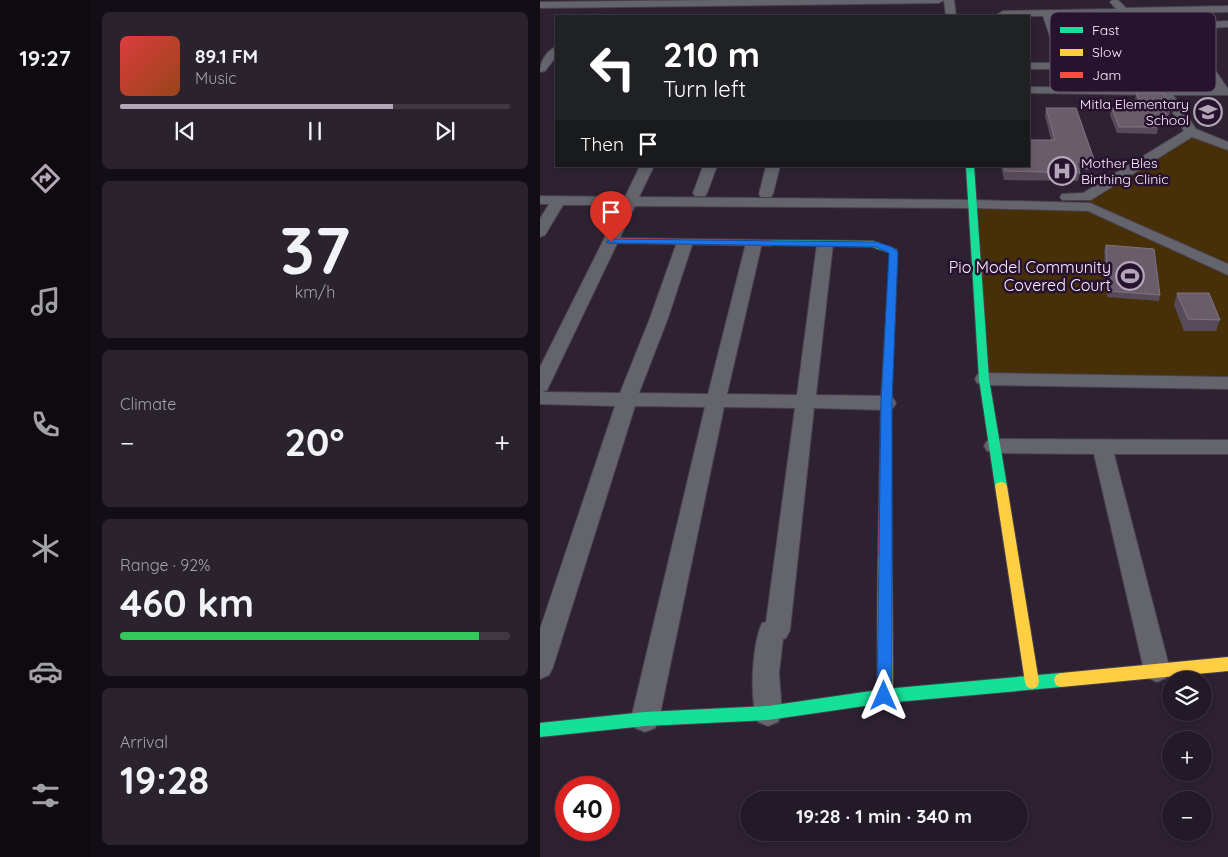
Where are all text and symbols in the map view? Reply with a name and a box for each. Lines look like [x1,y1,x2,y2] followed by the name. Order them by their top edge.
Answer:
[1050,12,1216,92] legend
[1092,21,1120,39] text: Fast
[663,32,760,76] text: 210 m
[580,35,645,100] icon: left
[1092,43,1122,61] text: Slow
[19,44,71,72] text: 19:27
[195,44,258,68] text: 89.1 FM
[1092,66,1121,84] text: Jam
[195,68,237,88] text: Music
[663,75,746,103] text: Turn left
[1080,95,1189,129] place label: Mitla Elementary School
[1193,97,1223,127] school or university icon: Mitla Elementary School
[171,117,199,145] icon: previous
[301,117,329,145] icon: pause
[431,117,459,145] icon: next
[634,130,662,158] icon: arrive
[580,132,624,156] text: Then
[1081,154,1169,188] place label: Mother Bles Birthing Clinic
[1047,156,1077,186] hospital icon: Mother Bles Birthing Clinic
[28,161,63,196] icon: directions
[590,191,632,242] pin
[597,198,625,226] icon: arrive
[280,209,350,290] text: 37
[949,257,1111,295] place label: Pio Model Community Covered Court
[1115,261,1145,291] sports icon: Pio Model Community Covered Court
[295,282,335,302] text: km/h
[28,284,63,319] icon: music
[120,394,176,414] text: Climate
[28,407,63,442] icon: phone
[284,418,344,466] text: 20°
[120,425,135,460] text: −
[494,425,510,460] text: +
[28,531,63,566] icon: climate
[120,555,211,575] text: Range · 92%
[120,579,254,627] text: 460 km
[28,654,63,689] icon: car
[857,669,909,721] position arrow
[1162,671,1212,841] map controls
[1162,671,1212,721] button: layers
[1162,731,1212,781] button: +
[120,732,168,752] text: Arrival
[120,756,209,804] text: 19:28
[555,776,620,841] speed limit sign: 40
[28,778,63,813] icon: filters
[1162,791,1212,841] button: −
[796,804,972,828] text: 19:28 · 1 min · 340 m

